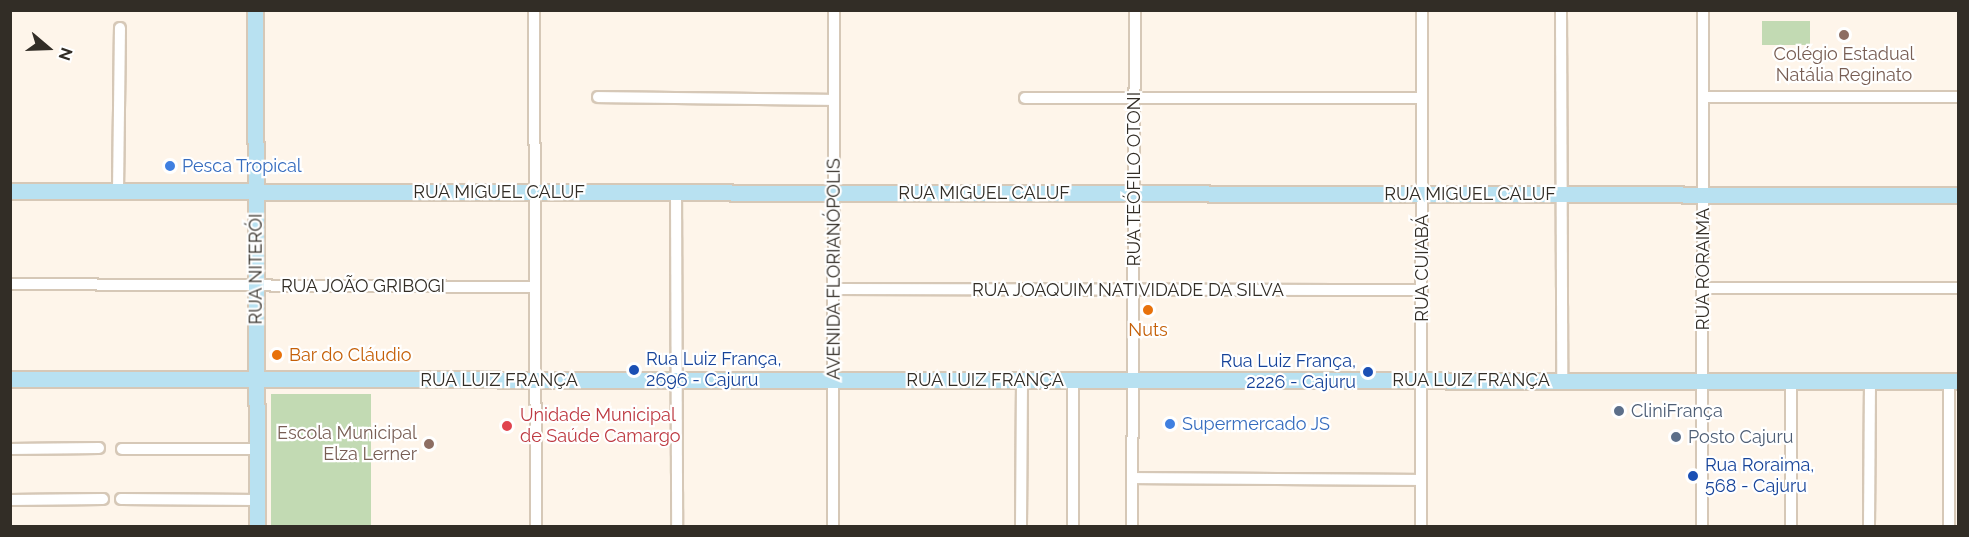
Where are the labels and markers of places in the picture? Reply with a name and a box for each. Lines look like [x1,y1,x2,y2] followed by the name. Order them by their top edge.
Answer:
[1837,28,1851,42] marker: Colégio Estadual Natália Reginato
[1774,44,1914,86] place label: Colégio Estadual Natália Reginato
[182,155,302,177] place label: Pesca Tropical
[163,159,177,173] marker: Pesca Tropical
[1141,303,1155,317] marker: Nuts
[1128,319,1168,341] place label: Nuts
[289,344,412,366] place label: Bar do Cláudio
[270,348,284,362] marker: Bar do Cláudio
[646,349,781,392] place label: Rua Luiz França, 2696 - Cajuru
[1221,351,1356,394] place label: Rua Luiz França, 2226 - Cajuru
[627,363,641,377] marker: Rua Luiz França, 2696 - Cajuru
[1361,365,1375,379] marker: Rua Luiz França, 2226 - Cajuru
[1631,400,1723,422] place label: CliniFrança
[1612,404,1626,418] marker: CliniFrança
[520,405,681,448] place label: Unidade Municipal de Saúde Camargo
[1182,413,1331,435] place label: Supermercado JS
[498,417,516,435] marker: Unidade Municipal de Saúde Camargo
[1163,417,1177,431] marker: Supermercado JS
[277,423,417,466] place label: Escola Municipal Elza Lerner
[1688,426,1794,448] place label: Posto Cajuru
[1669,430,1683,444] marker: Posto Cajuru
[422,437,436,451] marker: Escola Municipal Elza Lerner
[1705,455,1814,498] place label: Rua Roraima, 568 - Cajuru
[1686,469,1700,483] marker: Rua Roraima, 568 - Cajuru

